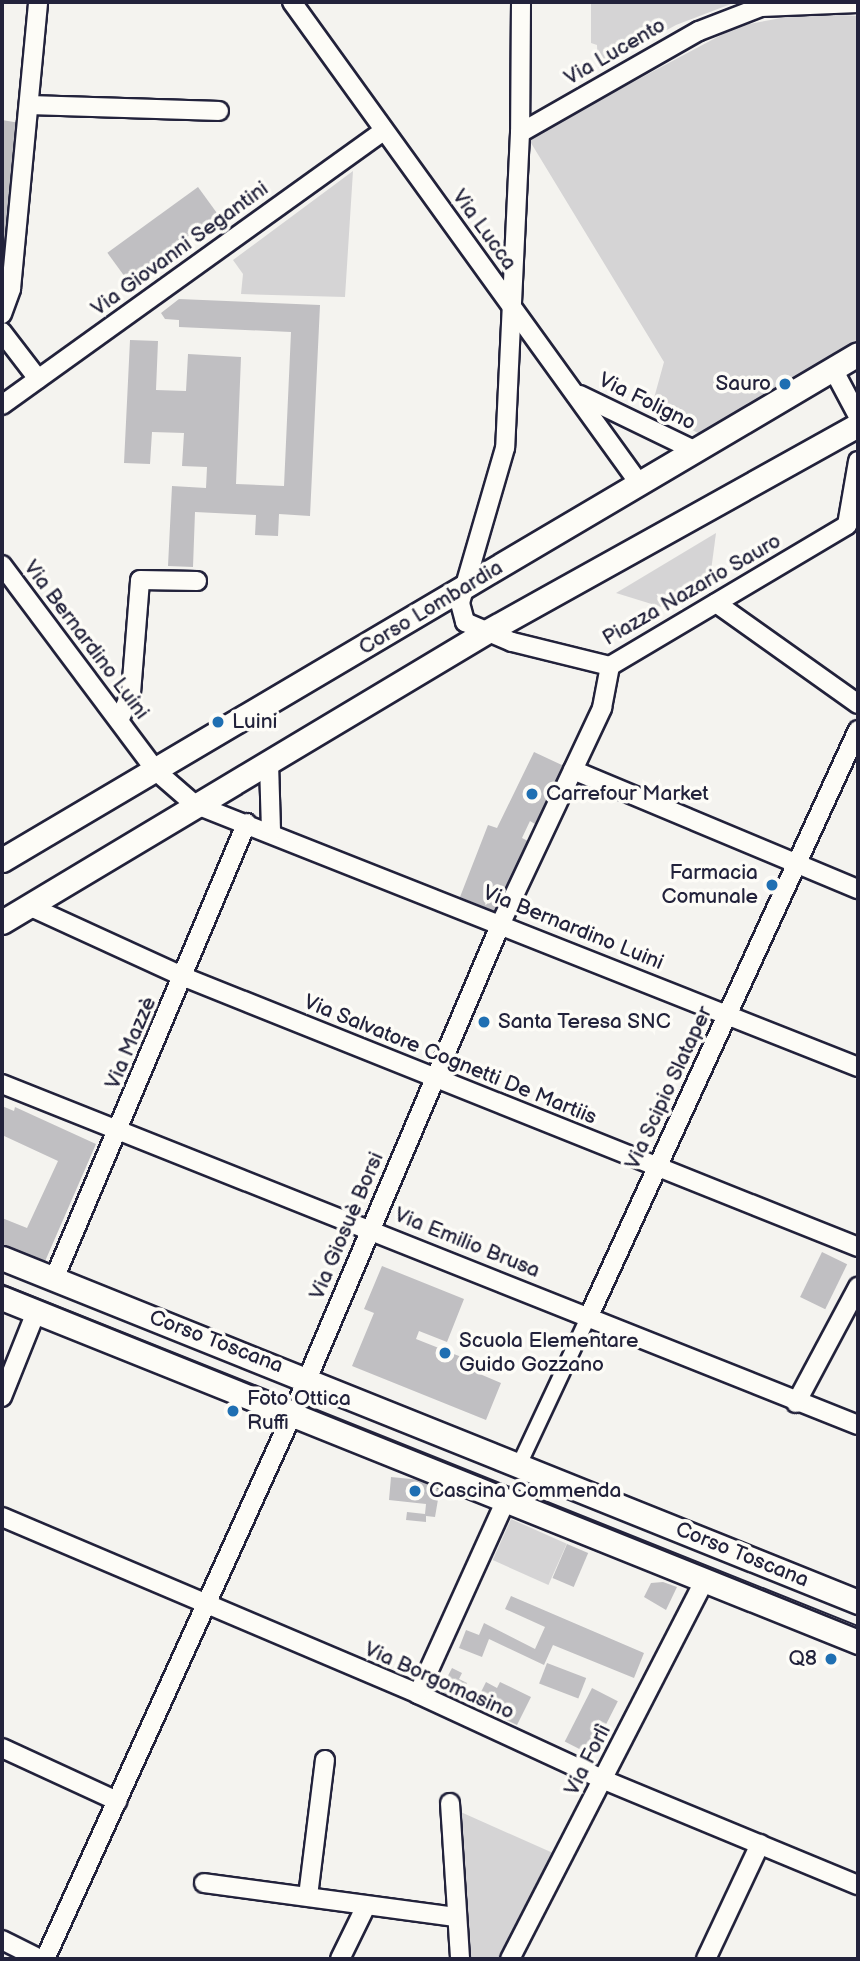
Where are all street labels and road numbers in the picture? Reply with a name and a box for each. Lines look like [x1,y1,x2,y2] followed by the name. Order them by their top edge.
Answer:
[560,13,670,91] street label: Via Lucento
[86,176,274,322] street label: Via Giovanni Segantini
[446,185,522,275] street label: Via Lucca
[594,368,700,436] street label: Via Foligno
[598,529,786,651] street label: Piazza Nazario Sauro
[355,555,507,661] street label: Corso Lombardia
[18,556,154,724] street label: Via Bernardino Luini
[479,880,667,976] street label: Via Bernardino Luini
[300,990,600,1130] street label: Via Salvatore Cognetti De Martiis
[100,993,162,1093] street label: Via Mazzè
[620,1002,718,1174] street label: Via Scipio Slataper
[305,1149,389,1303] street label: Via Giosuè Borsi
[391,1202,543,1284] street label: Via Emilio Brusa
[145,1305,287,1379] street label: Corso Toscana
[671,1517,813,1593] street label: Corso Toscana
[360,1637,518,1725] street label: Via Borgomasino
[559,1720,617,1800] street label: Via Forlì

